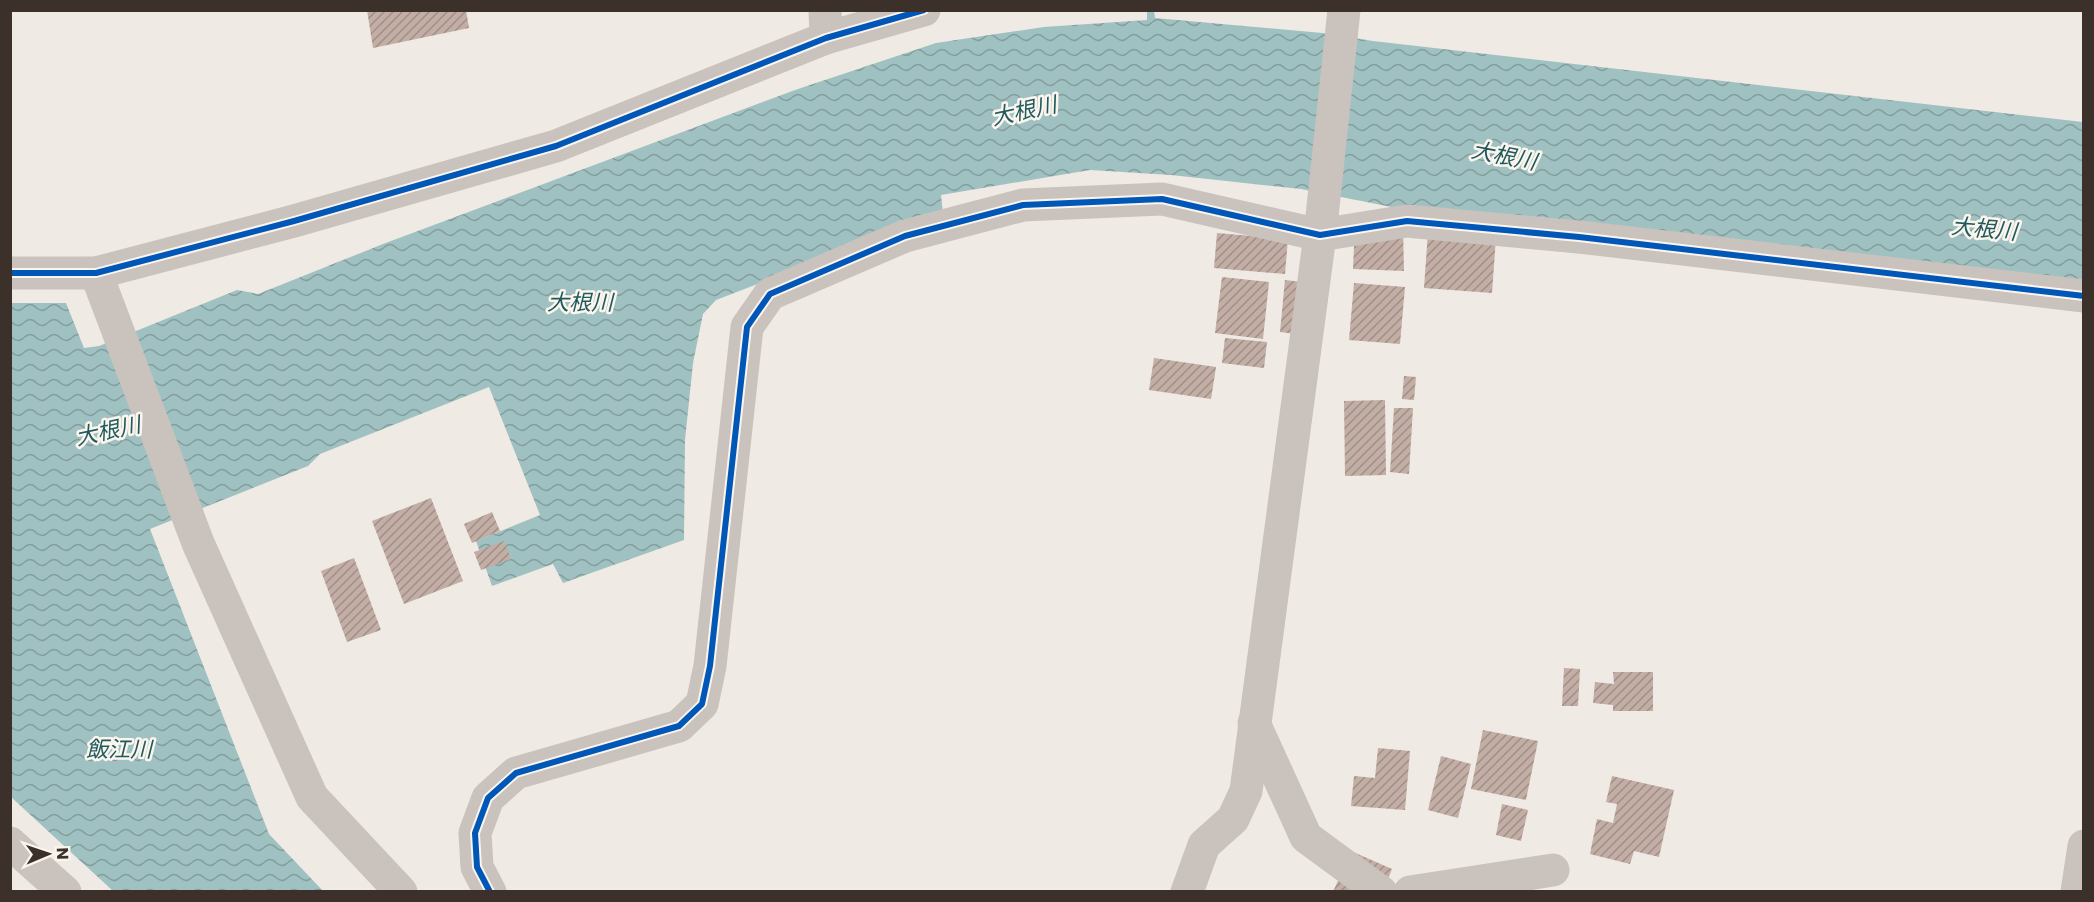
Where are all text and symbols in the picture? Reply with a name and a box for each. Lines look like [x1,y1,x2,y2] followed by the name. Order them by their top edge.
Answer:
[988,89,1061,133] water label: 大根川
[1469,134,1541,178] water label: 大根川
[1950,211,2020,247] water label: 大根川
[547,287,615,318] water label: 大根川
[72,409,145,453] water label: 大根川
[86,734,154,765] water label: 飯江川
[18,824,78,884] north arrow
[51,847,74,860] text: N

